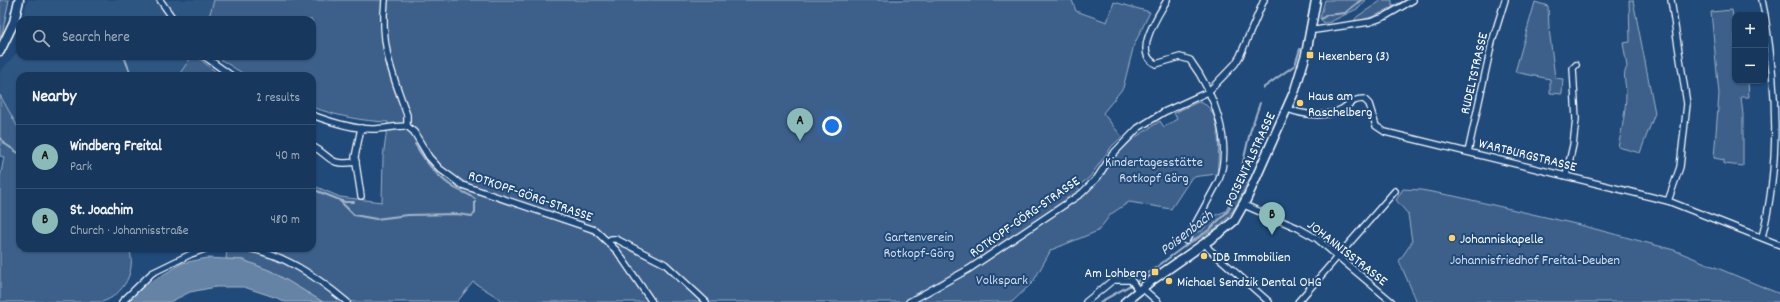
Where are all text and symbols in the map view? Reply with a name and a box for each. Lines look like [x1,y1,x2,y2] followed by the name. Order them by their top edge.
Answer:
[1732,12,1768,84] map controls
[1732,12,1768,48] button: +
[16,16,316,60] search box
[30,27,52,49] icon: search
[62,27,130,49] text: Search here
[1456,30,1494,116] street label: RUDELTSTRASSE
[1318,47,1390,67] place label: Hexenberg (3)
[1732,48,1768,84] button: −
[1305,50,1315,60] marker: Hexenberg (3)
[32,86,76,110] text: Nearby
[1308,87,1372,123] place label: Haus am Raschelberg
[256,89,300,108] text: 2 results
[1295,98,1305,108] marker: Haus am Raschelberg
[787,108,813,141] pin: A
[1220,109,1282,210] street label: POISENTALSTRASSE
[822,116,842,136] your location
[1476,134,1579,178] street label: WARTBURGSTRASSE
[70,136,162,158] text: Windberg Freital
[41,147,49,166] text: A
[276,147,300,166] text: 40 m
[1105,153,1203,189] park label: Kindertagesstätte Rotkopf Görg
[70,158,92,177] text: Park
[465,166,596,228] street label: ROTKOPF-GÖRG-STRASSE
[966,172,1085,263] street label: ROTKOPF-GÖRG-STRASSE
[70,200,133,222] text: St. Joachim
[1259,202,1285,235] pin: B
[1156,205,1220,261] water label: Poisenbach
[42,211,48,230] text: B
[270,211,300,230] text: 480 m
[1302,216,1392,292] street label: JOHANNISSTRASSE
[70,222,188,241] text: Church · Johannisstraße
[884,228,954,264] park label: Gartenverein Rotkopf-Görg
[1460,230,1543,250] place label: Johanniskapelle
[1447,233,1457,243] marker: Johanniskapelle
[1212,248,1290,268] place label: IDB Immobilien
[1199,251,1209,261] marker: IDB Immobilien
[1450,251,1620,271] park label: Johannisfriedhof Freital-Deuben
[1085,264,1147,284] place label: Am Lohberg
[1150,267,1160,277] marker: Am Lohberg
[976,271,1028,291] park label: Volkspark
[1177,273,1322,293] place label: Michael Sendzik Dental OHG
[1164,276,1174,286] marker: Michael Sendzik Dental OHG

